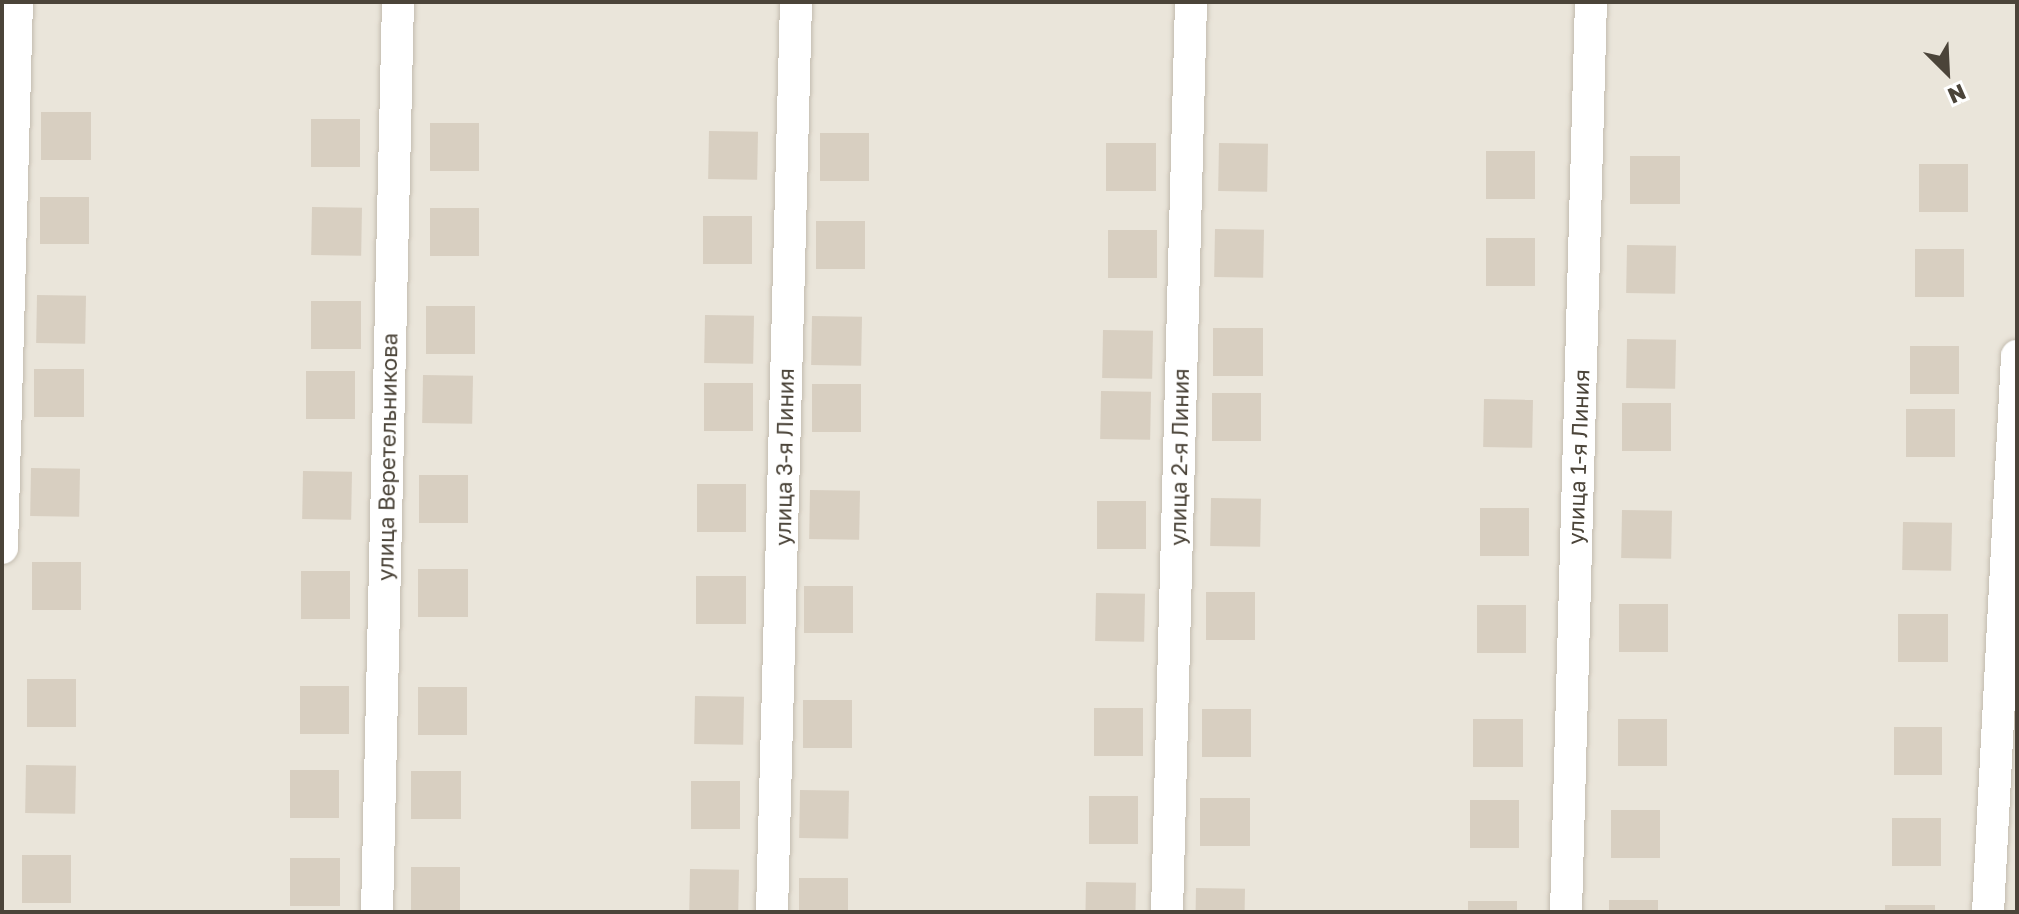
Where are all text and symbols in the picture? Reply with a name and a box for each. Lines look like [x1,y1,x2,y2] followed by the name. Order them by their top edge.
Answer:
[1907,32,1987,112] north arrow
[1944,79,1970,110] text: N
[372,333,402,581] street label: улица Веретельникова
[769,368,799,546] street label: улица 3-я Линия
[1164,368,1194,546] street label: улица 2-я Линия
[1562,369,1594,545] street label: улица 1-я Линия

